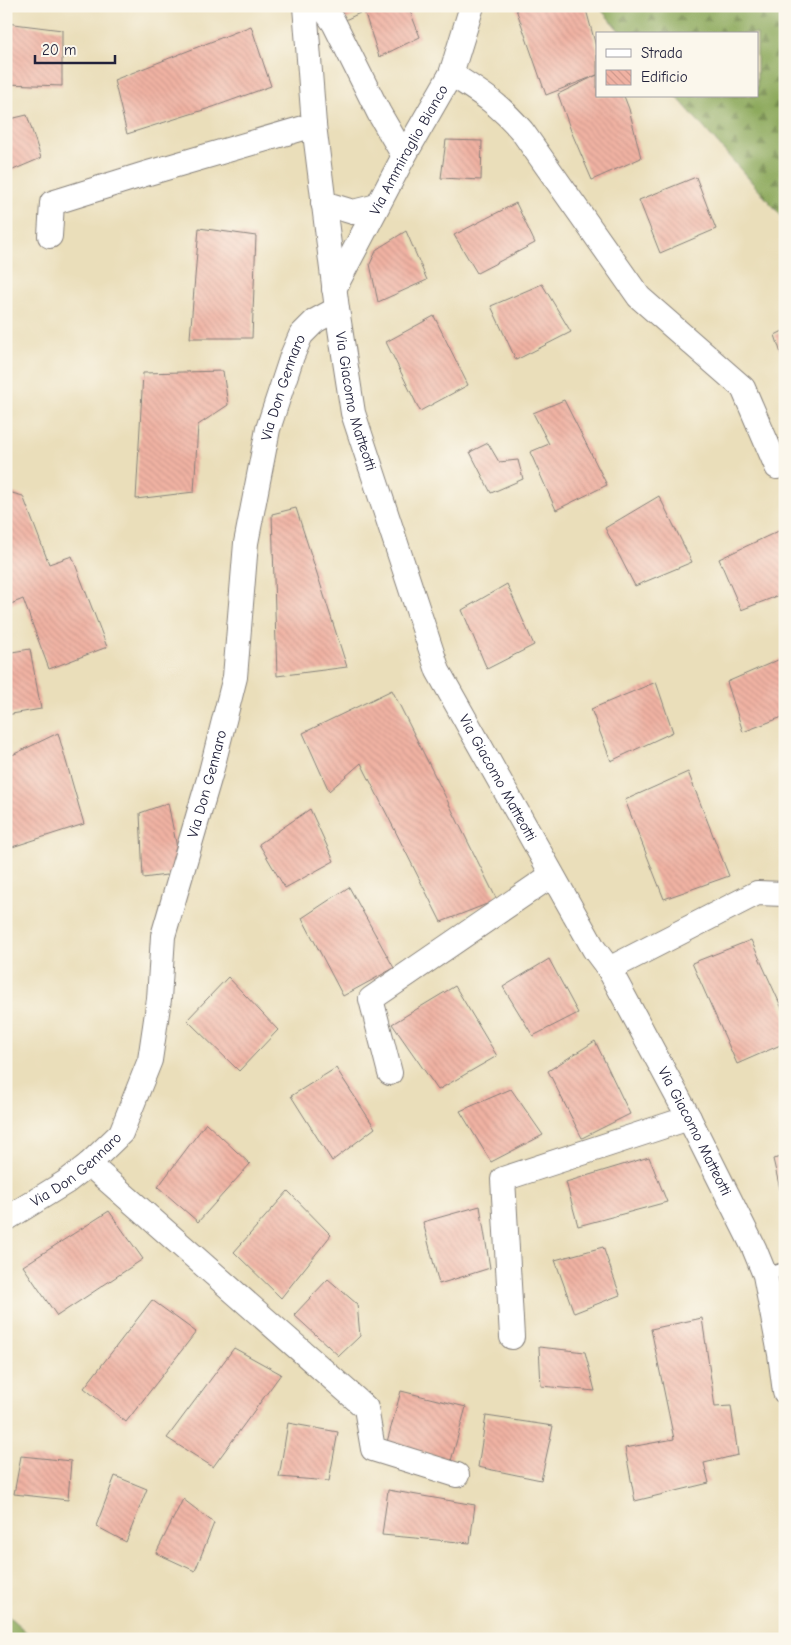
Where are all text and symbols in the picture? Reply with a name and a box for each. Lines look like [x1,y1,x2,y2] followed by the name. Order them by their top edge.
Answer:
[35,32,115,64] scale bar
[596,32,758,98] legend
[42,41,76,59] text: 20 m
[641,44,683,62] text: Strada
[641,68,688,86] text: Edificio
[366,81,452,218] street label: Via Ammiraglio Bianco
[332,330,380,473] street label: Via Giacomo Matteotti
[257,332,309,442] street label: Via Don Gennaro
[455,711,541,844] street label: Via Giacomo Matteotti
[183,728,230,840] street label: Via Don Gennaro
[654,1064,735,1199] street label: Via Giacomo Matteotti
[27,1128,125,1211] street label: Via Don Gennaro

